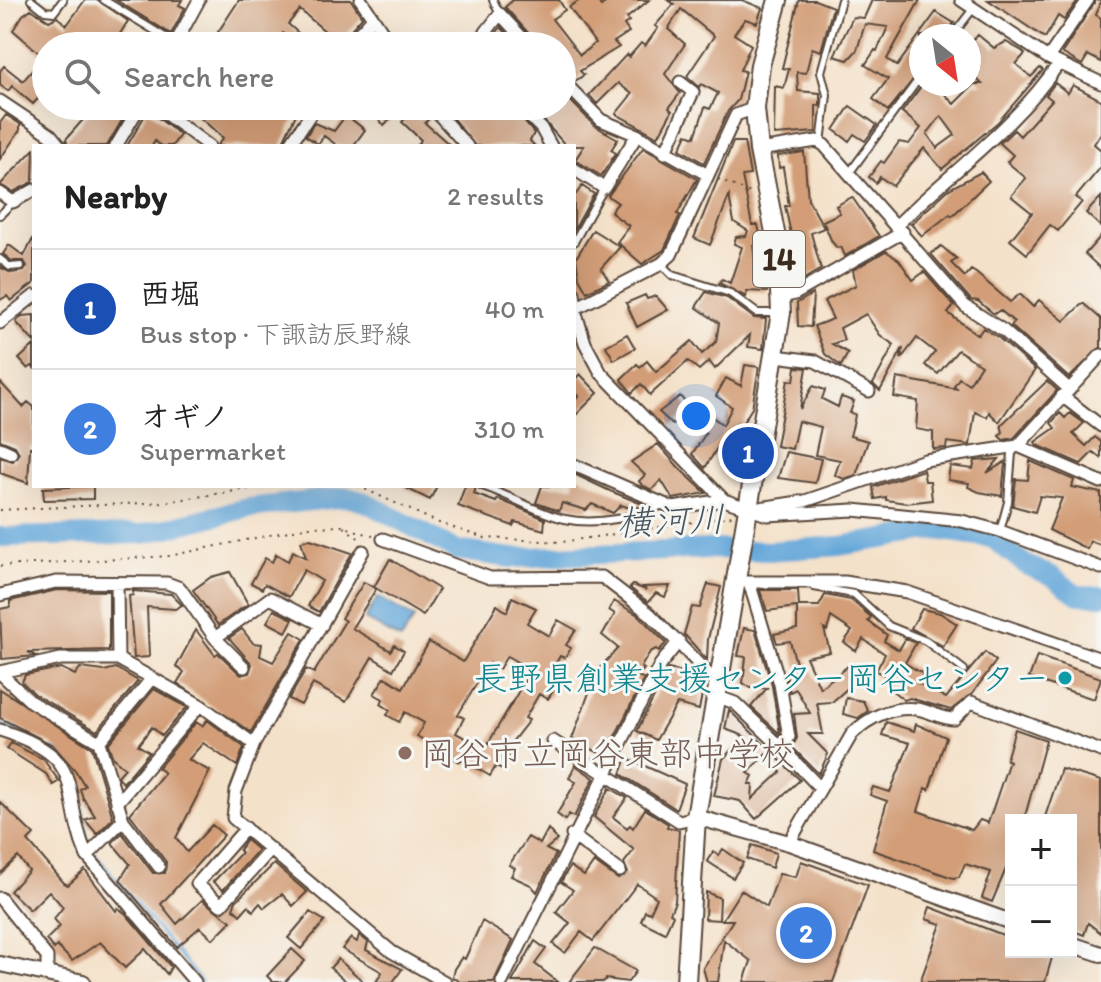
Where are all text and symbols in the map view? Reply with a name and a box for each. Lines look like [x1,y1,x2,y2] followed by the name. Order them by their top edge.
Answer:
[909,24,981,96] north arrow
[32,32,576,120] search box
[60,54,104,98] icon: search
[124,58,274,95] text: Search here
[64,176,167,217] text: Nearby
[447,180,544,212] text: 2 results
[753,231,805,287] road number: 14
[140,275,200,312] text: 西堀
[84,293,96,325] text: 1
[485,293,544,325] text: 40 m
[140,318,411,350] text: Bus stop · 下諏訪辰野線
[676,396,716,436] your location
[140,397,229,434] text: オギノ
[83,413,97,445] text: 2
[474,413,544,445] text: 310 m
[722,423,774,483] pin: 1
[140,435,286,467] text: Supermarket
[616,497,726,544] water label: 横河川
[474,658,1049,699] place label: 長野県創業支援センター岡谷センター
[1056,669,1074,687] marker: 長野県創業支援センター岡谷センター
[421,733,795,774] place label: 岡谷市立岡谷東部中学校
[396,744,414,762] marker: 岡谷市立岡谷東部中学校
[1005,814,1077,958] map controls
[1005,814,1077,886] button: +
[1005,886,1077,958] button: −
[780,903,832,963] pin: 2

